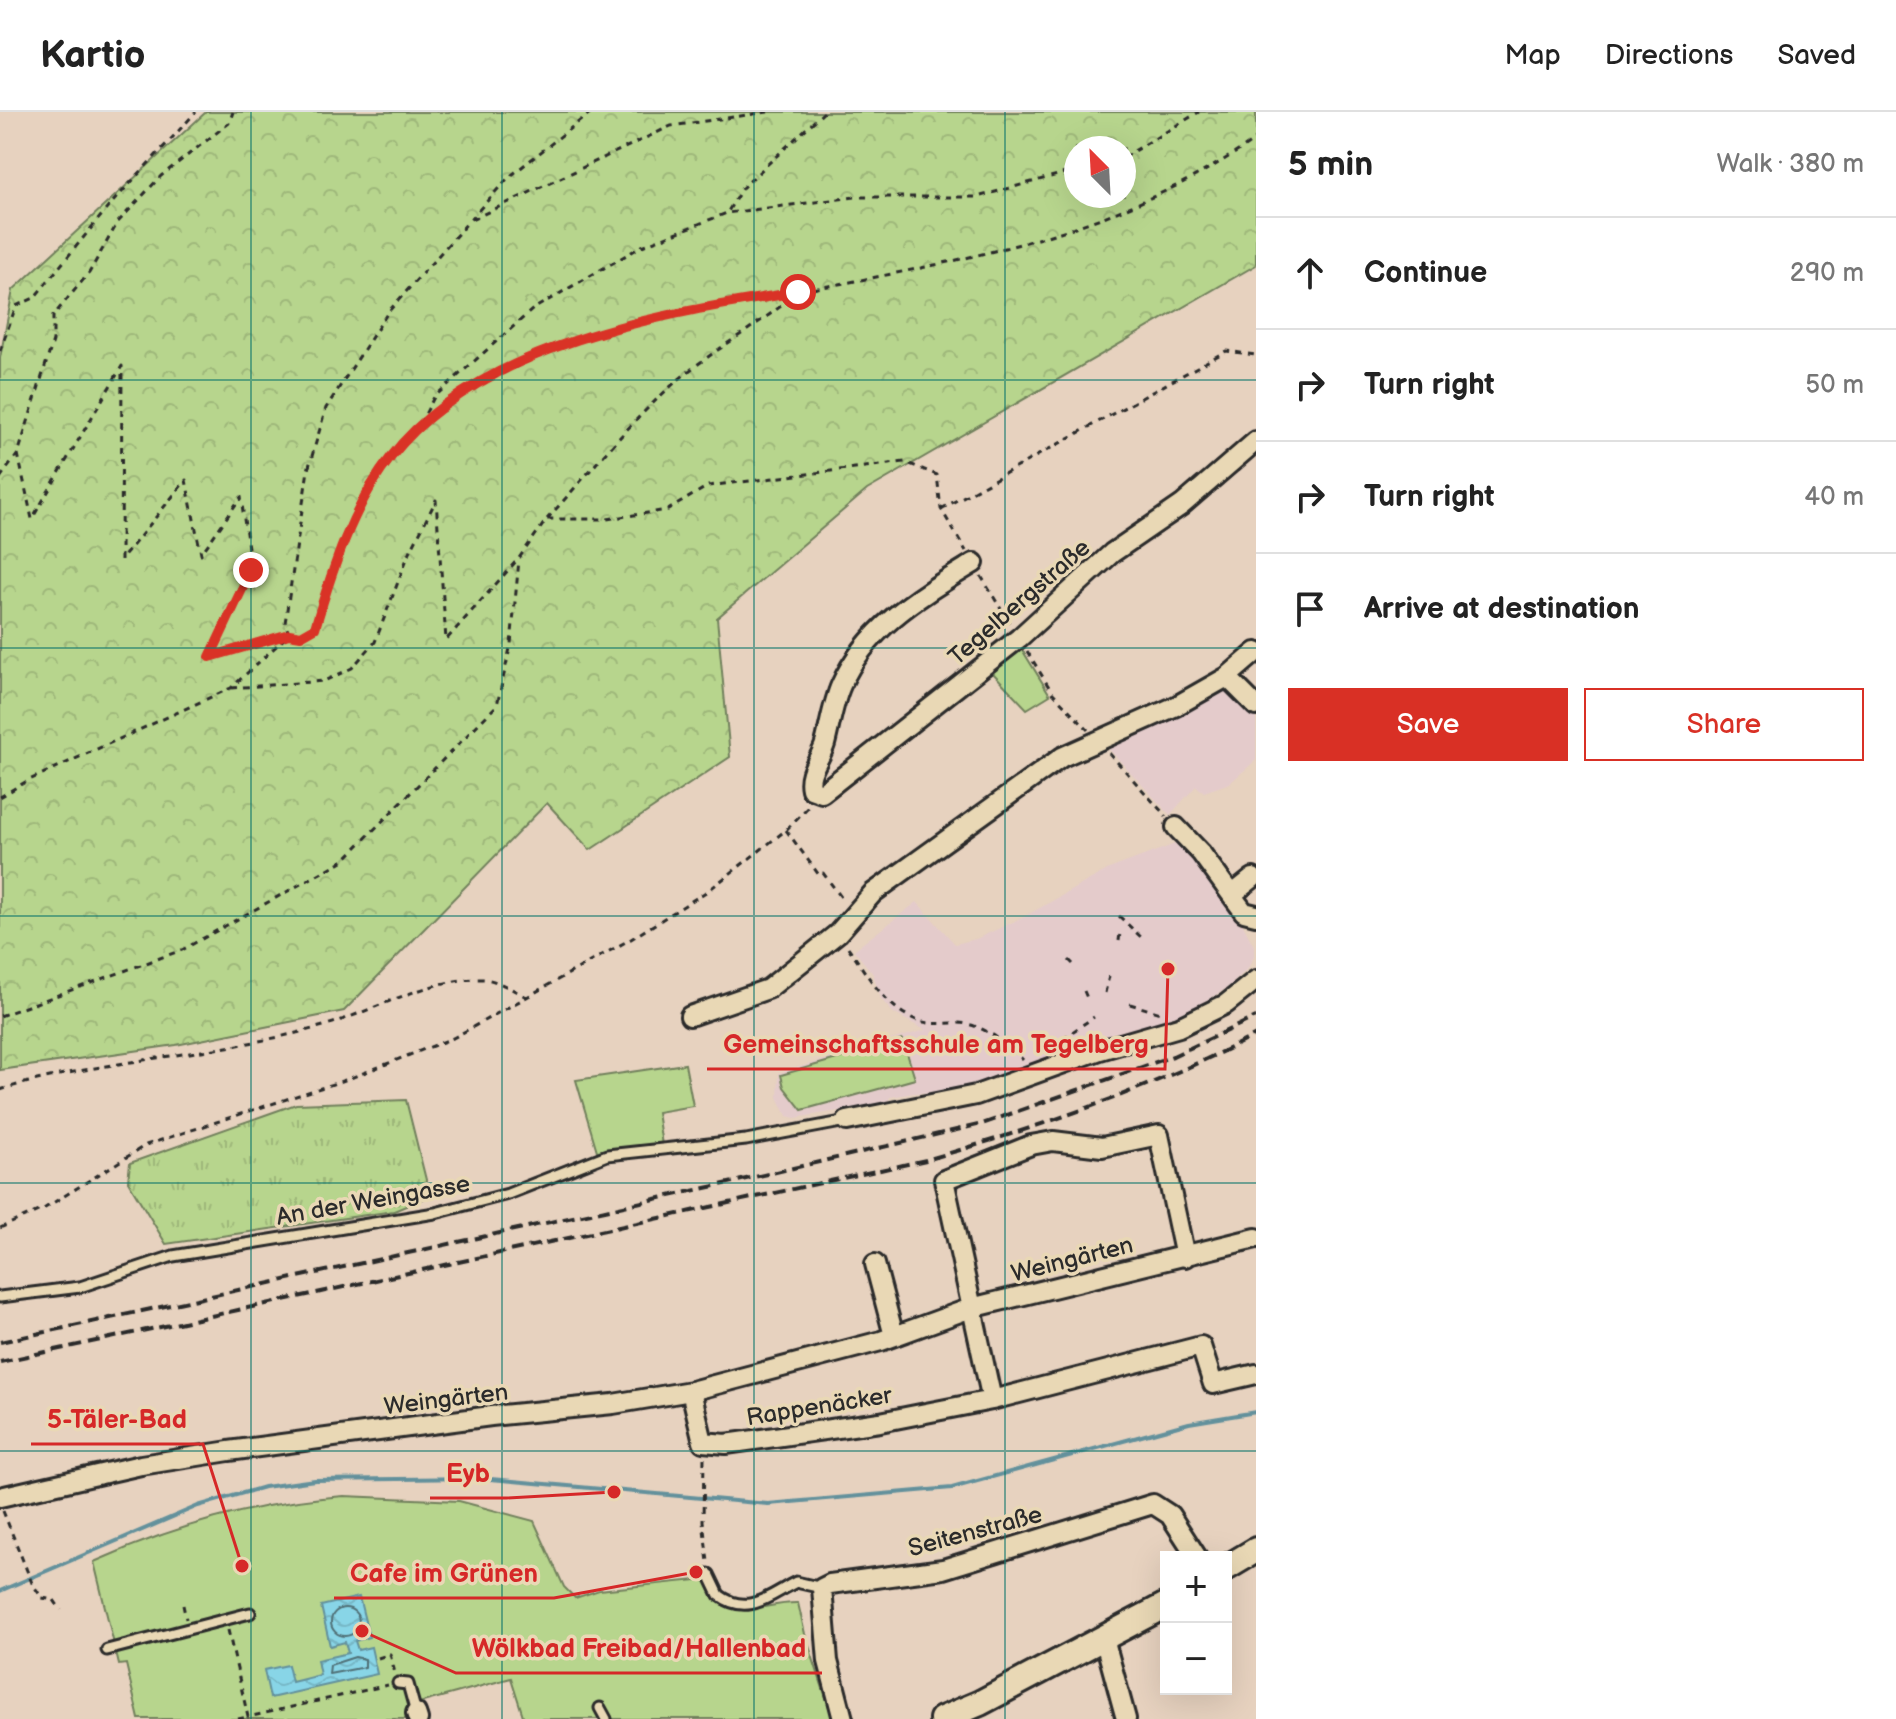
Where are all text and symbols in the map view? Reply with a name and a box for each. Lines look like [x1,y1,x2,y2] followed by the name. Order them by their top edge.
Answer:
[40,33,146,78] text: Kartio
[1504,39,1561,72] text: Map
[1605,39,1733,72] text: Directions
[1777,39,1856,72] text: Saved
[1064,136,1136,208] north arrow
[1288,144,1373,185] text: 5 min
[1717,149,1864,180] text: Walk · 380 m
[1288,251,1332,295] icon: ahead
[1364,255,1487,291] text: Continue
[1790,258,1864,289] text: 290 m
[780,274,816,310] route start
[1288,363,1332,407] icon: right
[1364,367,1495,403] text: Turn right
[1805,370,1864,401] text: 50 m
[1288,475,1332,519] icon: right
[1364,479,1495,515] text: Turn right
[1804,482,1864,513] text: 40 m
[943,533,1096,672] street label: Tegelbergstraße
[233,552,269,588] route end
[1288,587,1332,631] icon: arrive
[1364,591,1640,627] text: Arrive at destination
[1288,688,1568,761] button: Save
[1584,688,1864,761] button: Share
[707,1019,1165,1069] callout: Gemeinschaftsschule am Tegelberg
[723,1030,1149,1061] text: Gemeinschaftsschule am Tegelberg
[274,1169,472,1232] street label: An der Weingasse
[1008,1230,1136,1289] street label: Weingärten
[382,1378,510,1421] street label: Weingärten
[744,1381,894,1432] street label: Rappenäcker
[31,1394,203,1444] callout: 5-Täler-Bad
[47,1405,187,1436] text: 5-Täler-Bad
[430,1448,506,1498] callout: Eyb
[446,1459,490,1490] text: Eyb
[905,1500,1045,1563] street label: Seitenstraße
[334,1548,554,1598] callout: Cafe im Grünen
[1160,1551,1232,1695] map controls
[1160,1551,1232,1623] button: +
[350,1559,538,1590] text: Cafe im Grünen
[456,1623,822,1673] callout: Wölkbad Freibad/Hallenbad
[1160,1623,1232,1695] button: −
[472,1634,806,1665] text: Wölkbad Freibad/Hallenbad

